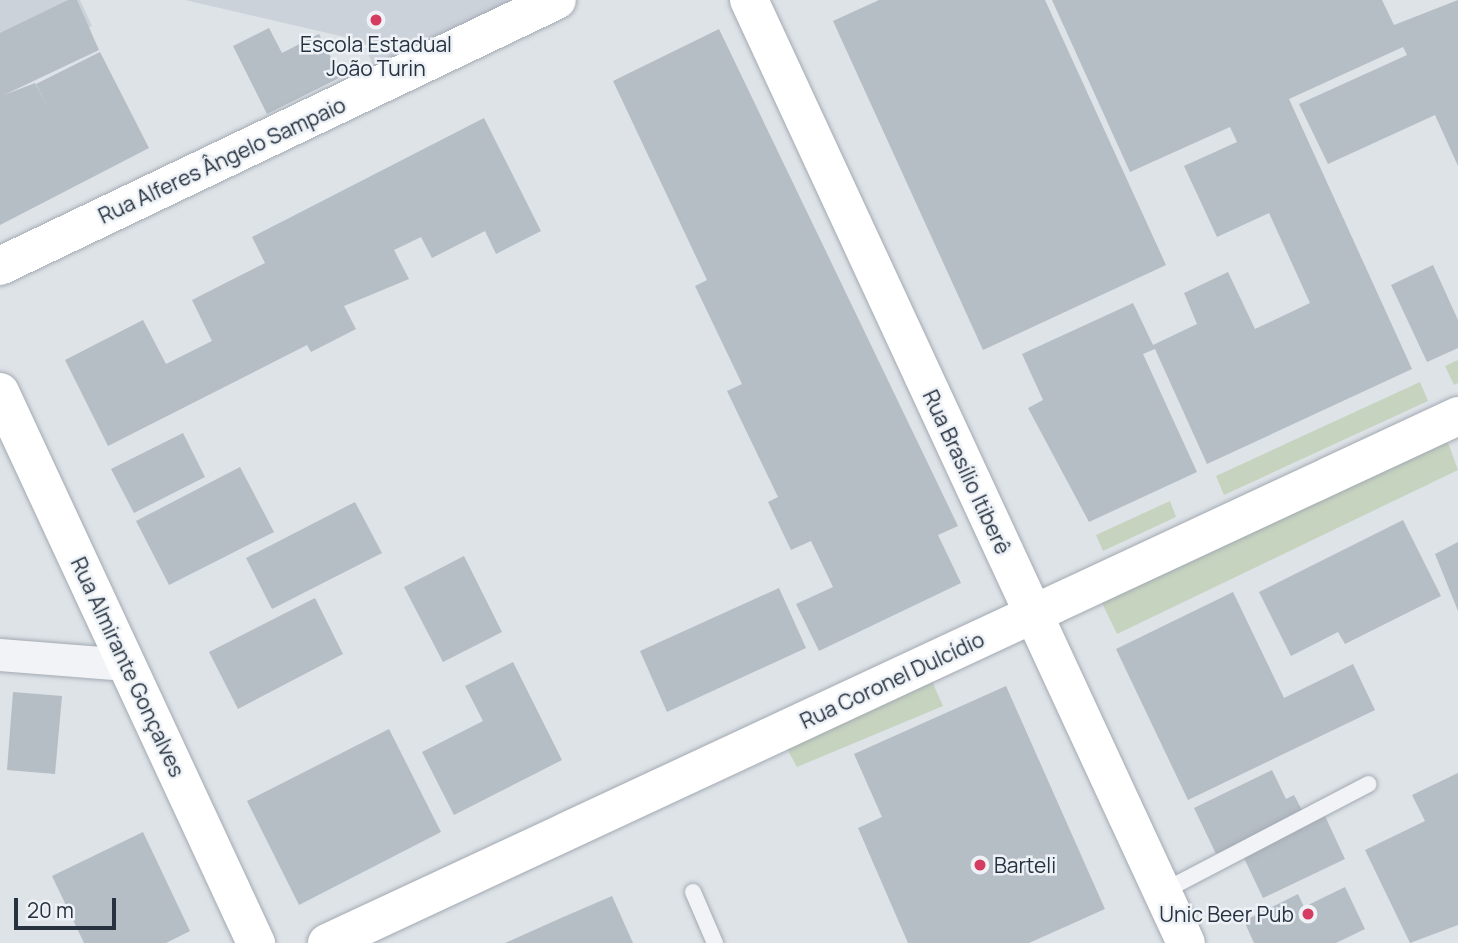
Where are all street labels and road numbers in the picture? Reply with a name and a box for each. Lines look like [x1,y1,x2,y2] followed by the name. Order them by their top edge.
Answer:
[94,92,350,228] street label: Rua Alferes Ângelo Sampaio
[918,386,1016,558] street label: Rua Brasílio Itiberê
[66,553,190,781] street label: Rua Almirante Gonçalves
[796,626,988,734] street label: Rua Coronel Dulcídio

